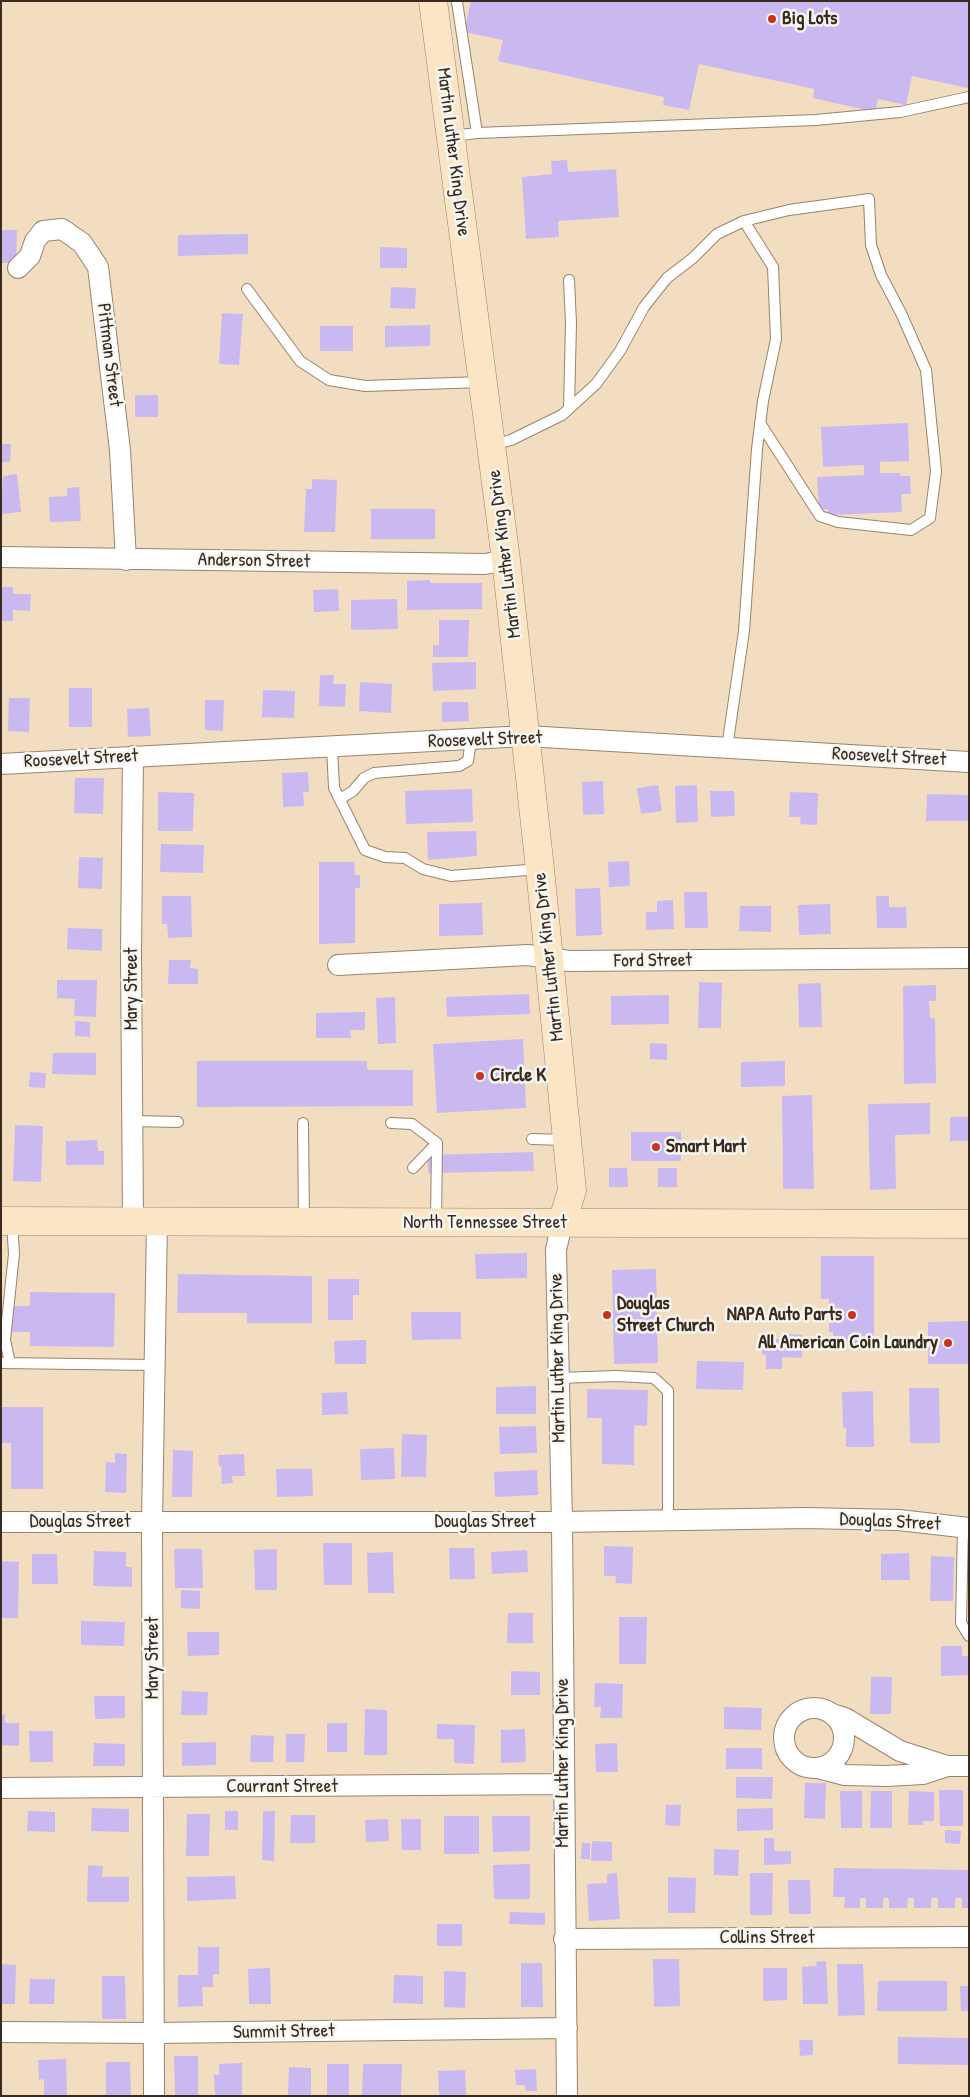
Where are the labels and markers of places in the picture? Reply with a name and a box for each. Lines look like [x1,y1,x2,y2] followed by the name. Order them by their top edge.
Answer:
[782,8,837,30] place label: Big Lots
[766,13,778,25] marker: Big Lots
[490,1065,546,1087] place label: Circle K
[474,1070,486,1082] marker: Circle K
[666,1136,746,1158] place label: Smart Mart
[650,1141,662,1153] marker: Smart Mart
[617,1293,714,1337] place label: Douglas Street Church
[727,1304,842,1326] place label: NAPA Auto Parts
[601,1309,613,1321] marker: Douglas Street Church
[846,1309,858,1321] marker: NAPA Auto Parts
[758,1332,938,1354] place label: All American Coin Laundry
[942,1337,954,1349] marker: All American Coin Laundry

